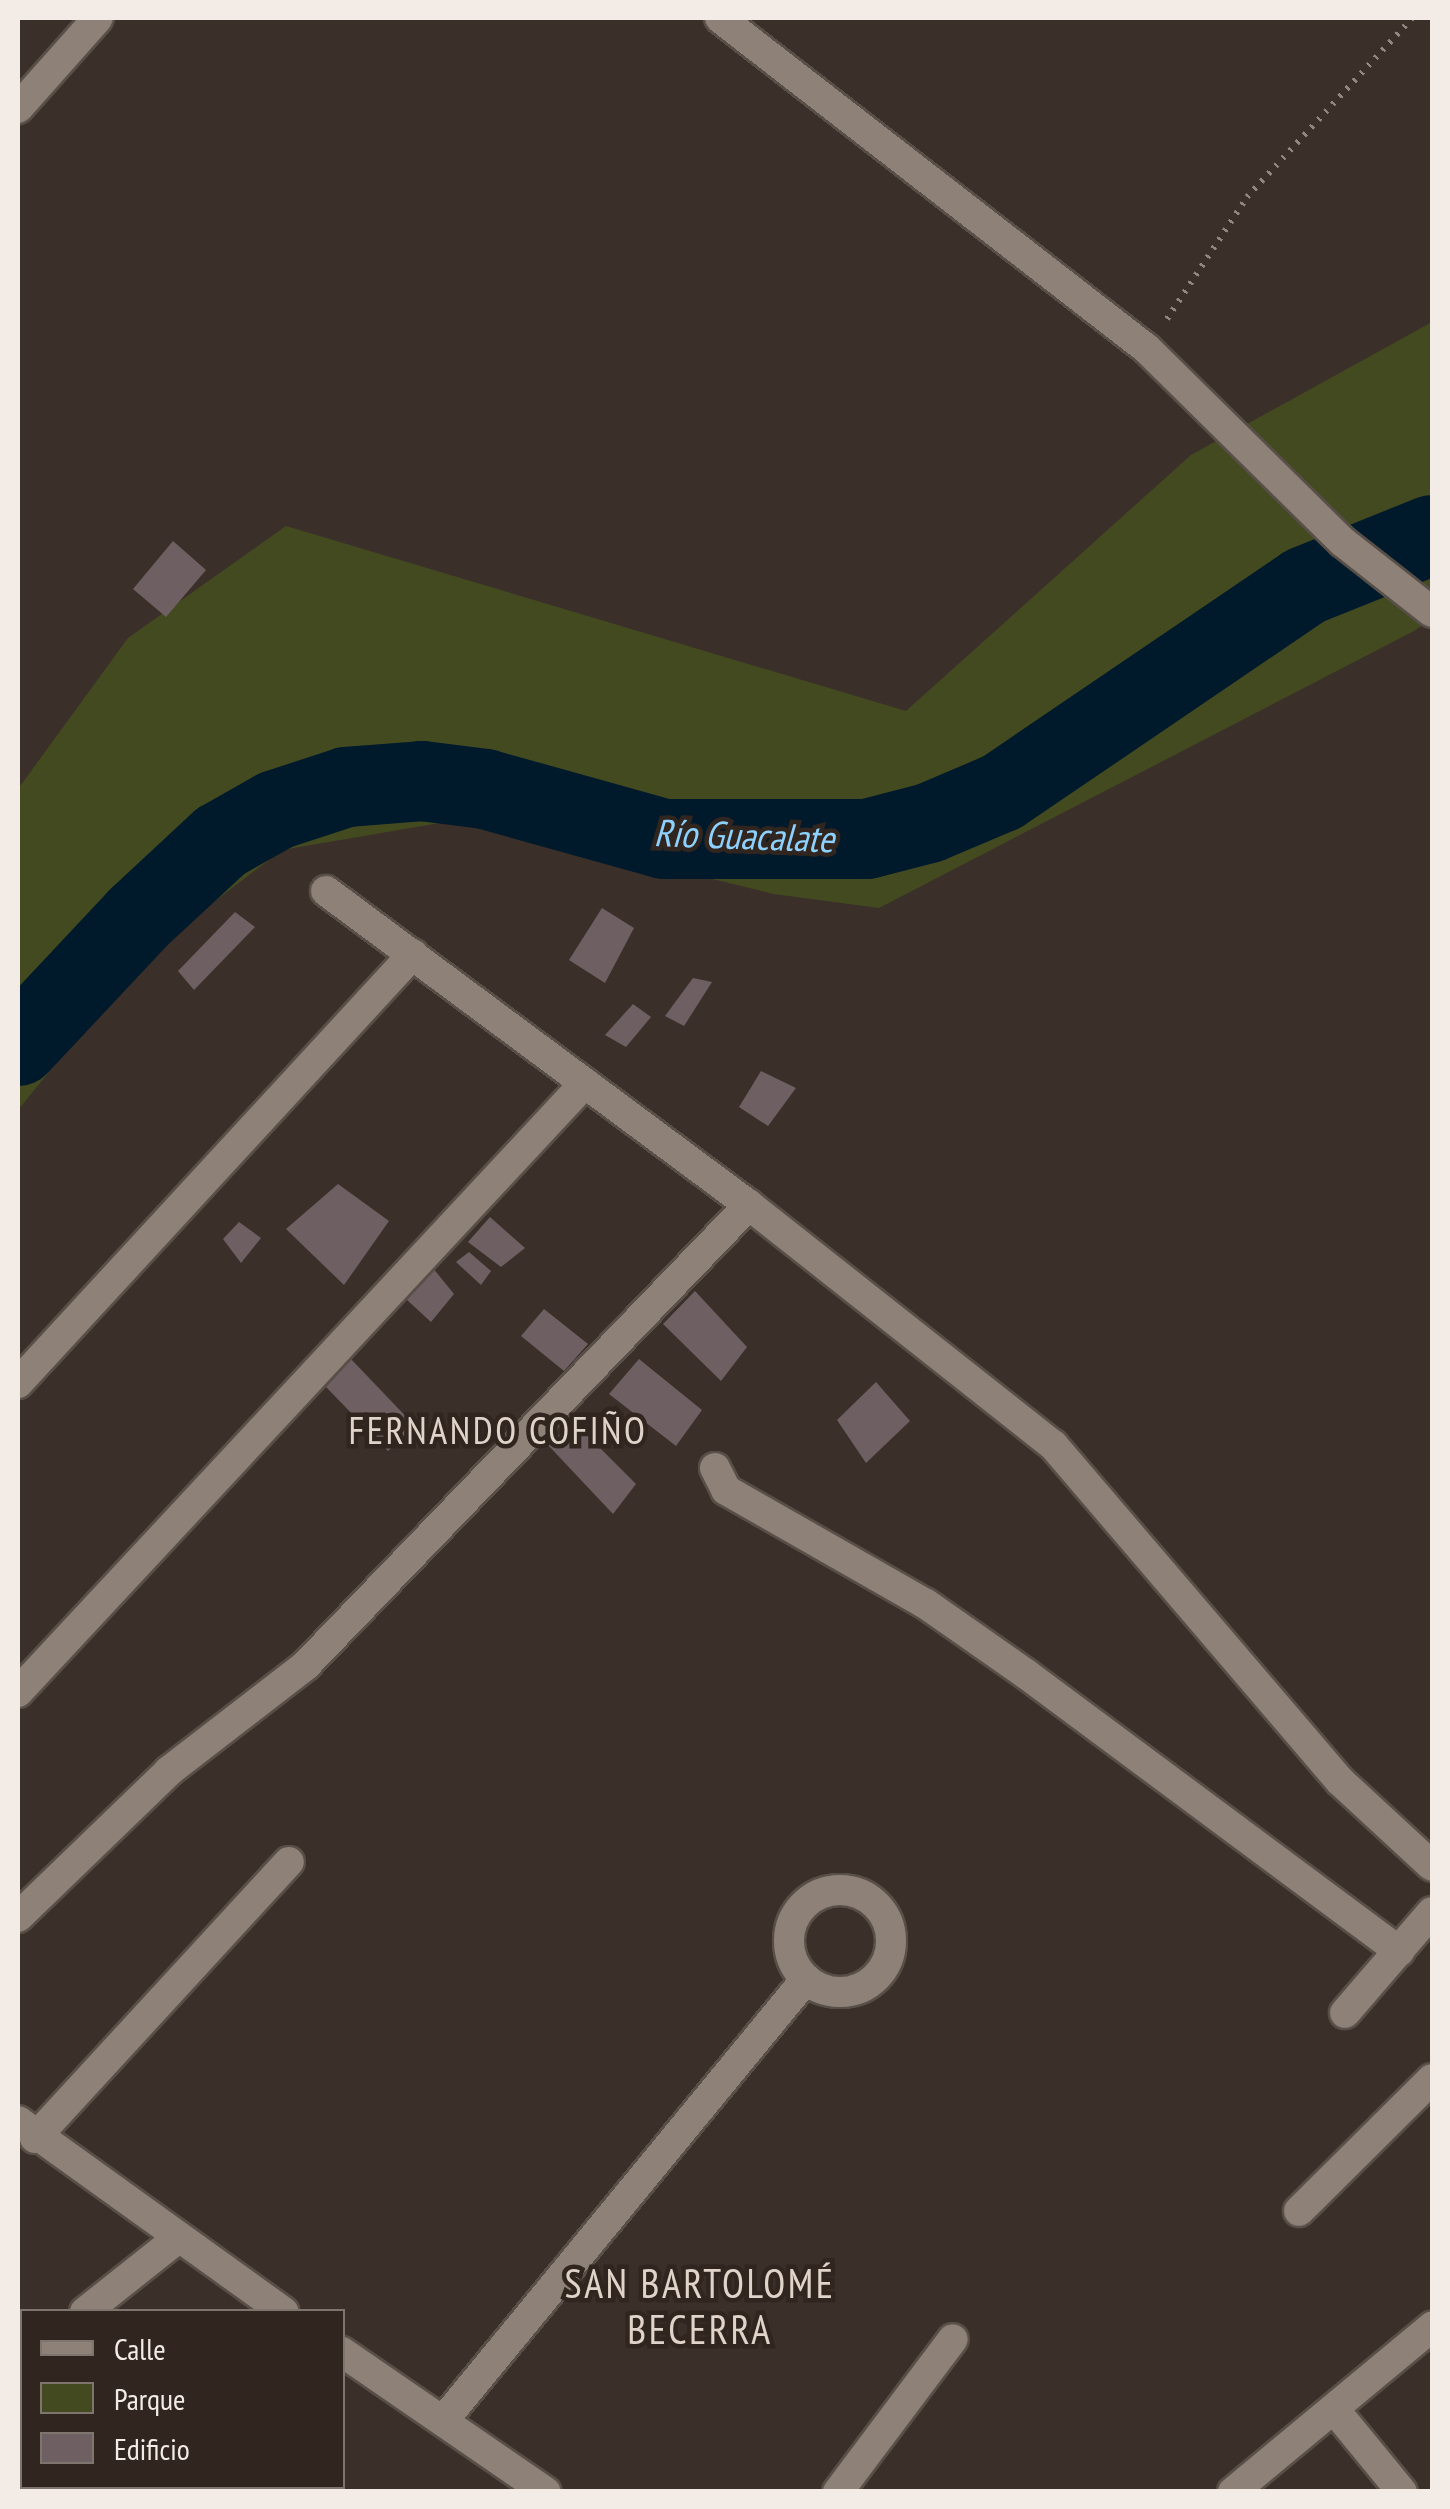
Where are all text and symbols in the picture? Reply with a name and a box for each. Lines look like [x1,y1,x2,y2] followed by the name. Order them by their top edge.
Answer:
[653,809,835,861] water label: Río Guacalate
[349,1407,647,1453] district label: FERNANDO COFIÑO
[565,2259,835,2353] district label: SAN BARTOLOMÉ BECERRA
[20,2309,345,2489] legend
[114,2329,166,2368] text: Calle
[114,2379,185,2418] text: Parque
[114,2429,190,2468] text: Edificio

